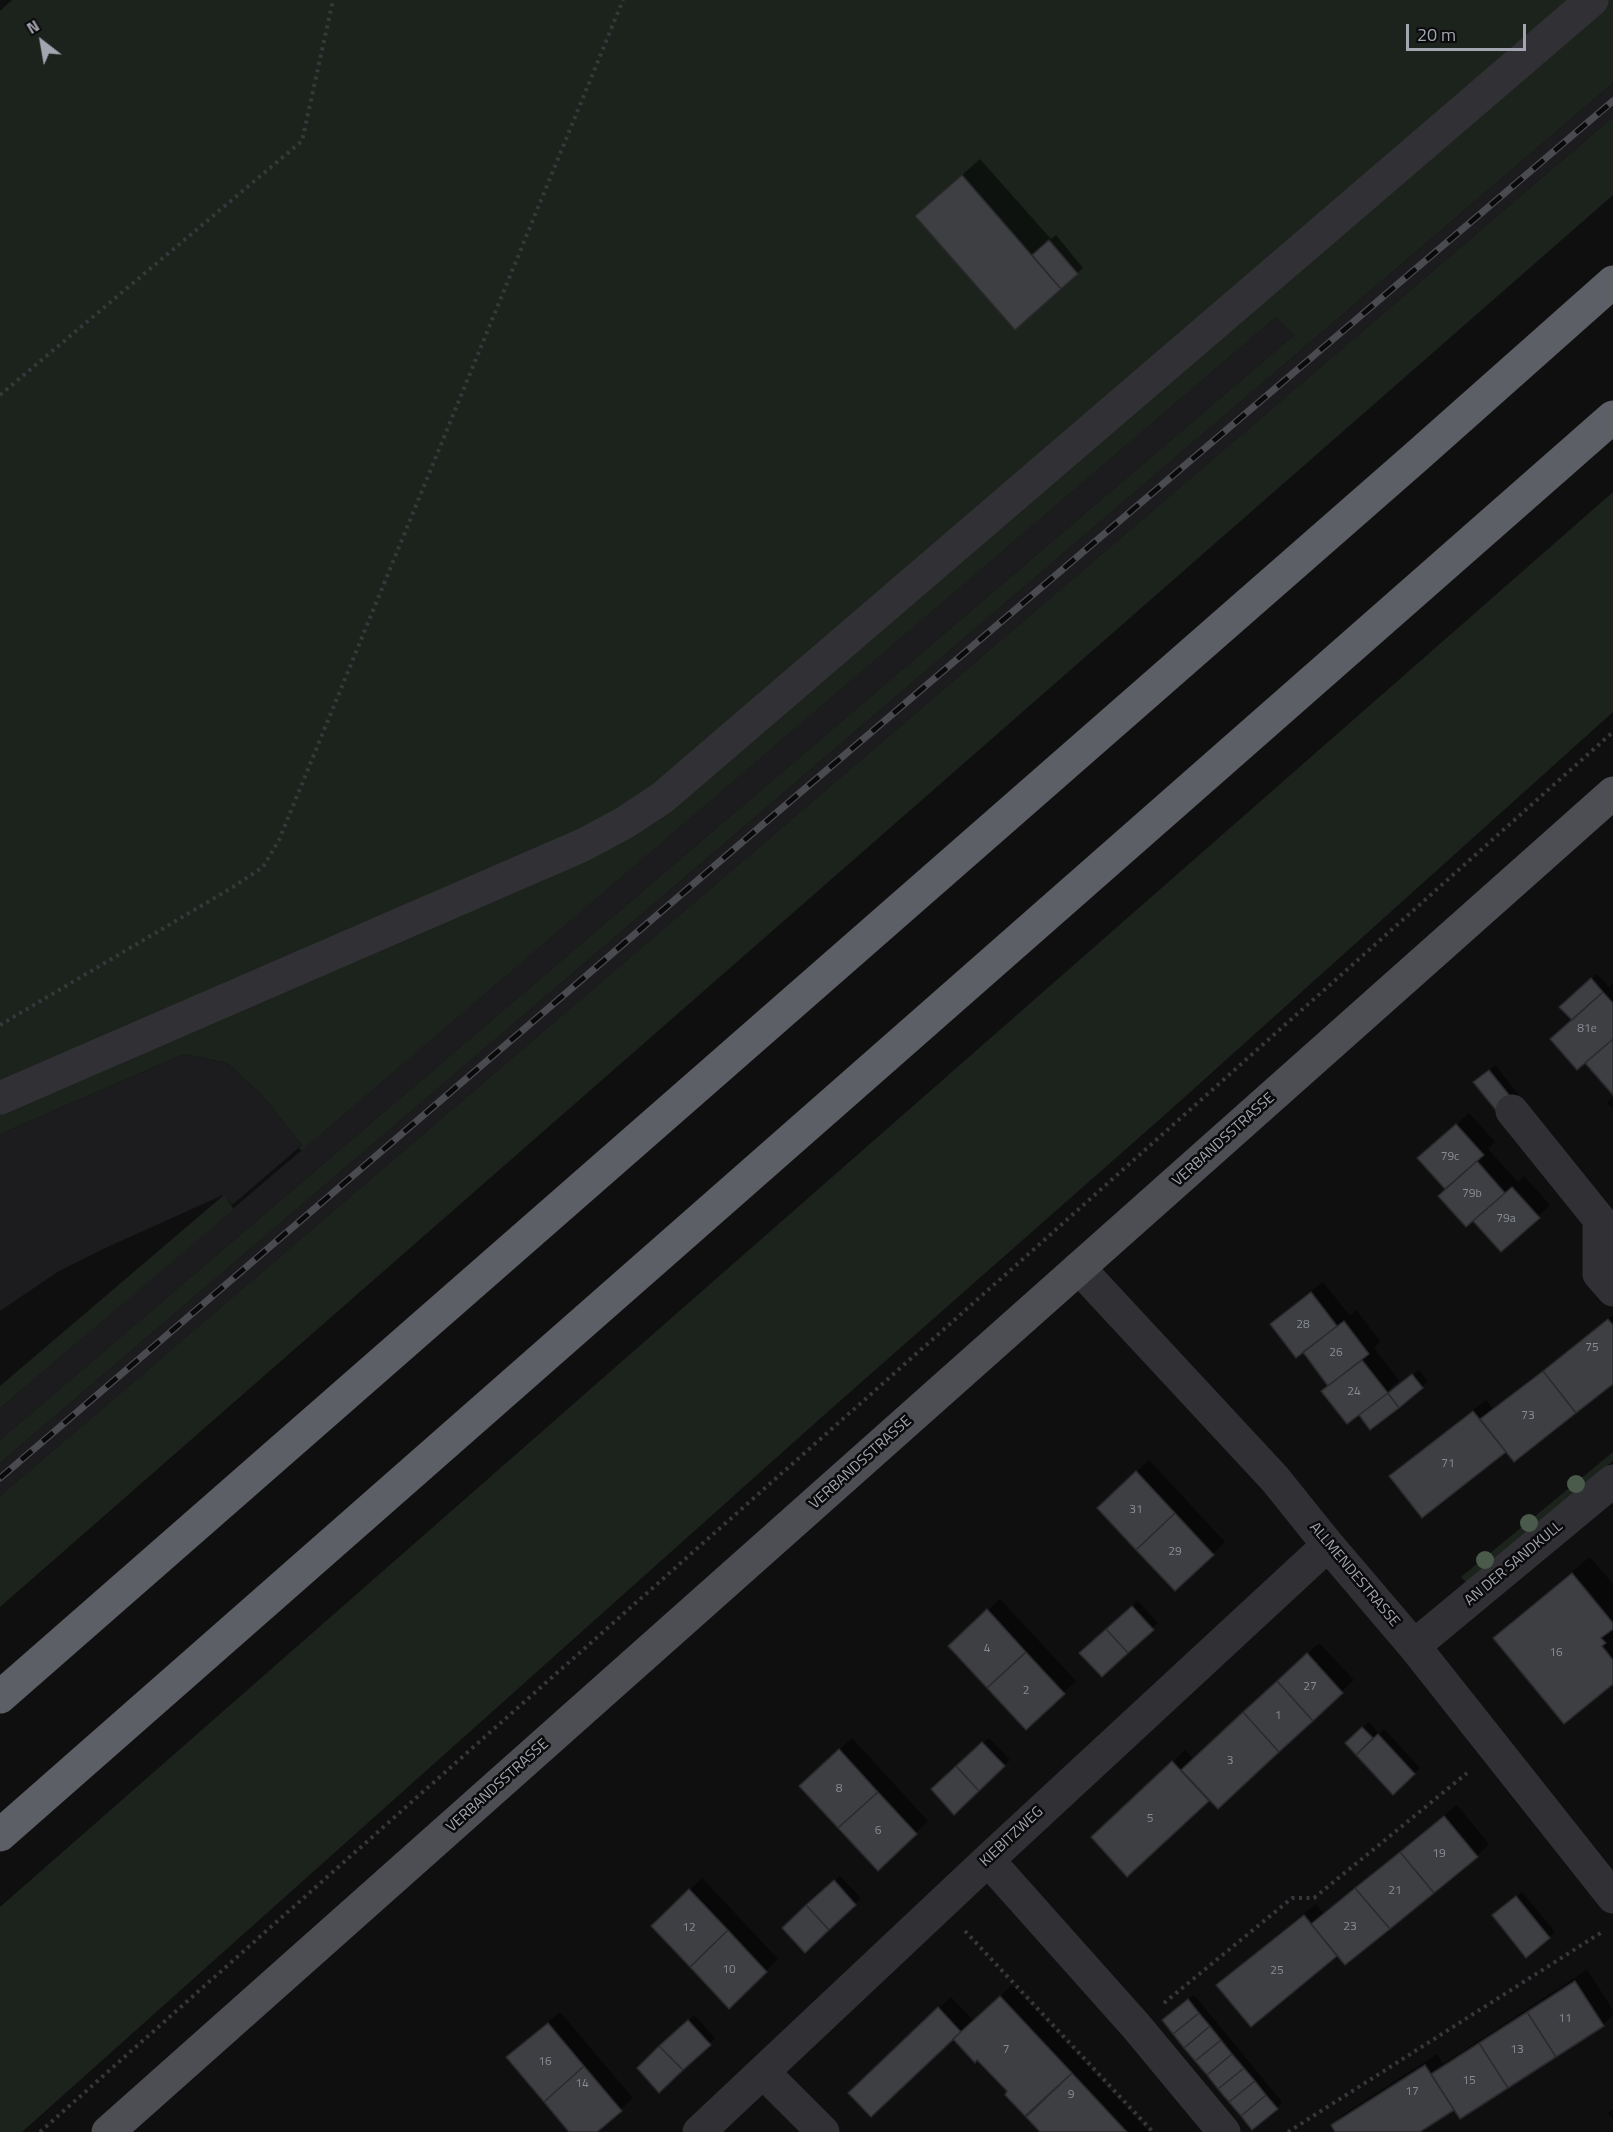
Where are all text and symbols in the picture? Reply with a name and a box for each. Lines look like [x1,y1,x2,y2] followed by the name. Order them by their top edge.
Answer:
[12,12,72,72] north arrow
[1409,12,1529,50] scale bar
[22,13,44,40] text: N
[1417,21,1456,48] text: 20 m
[1577,1022,1597,1036] house number: 81e
[1169,1090,1279,1190] street label: VERBANDSSTRASSE
[1441,1150,1459,1164] house number: 79c
[1462,1187,1482,1201] house number: 79b
[1496,1212,1516,1226] house number: 79a
[1296,1318,1310,1332] house number: 28
[1585,1341,1599,1355] house number: 75
[1329,1346,1343,1360] house number: 26
[1347,1385,1361,1399] house number: 24
[1521,1409,1535,1423] house number: 73
[806,1413,916,1513] street label: VERBANDSSTRASSE
[1441,1457,1455,1471] house number: 71
[1129,1503,1143,1517] house number: 31
[1461,1518,1567,1610] street label: AN DER SANDKULL
[1305,1519,1403,1631] street label: ALLMENDESTRASSE
[1168,1545,1182,1559] house number: 29
[984,1642,990,1656] house number: 4
[1549,1646,1563,1660] house number: 16
[1303,1680,1317,1694] house number: 27
[1023,1684,1029,1698] house number: 2
[1275,1709,1281,1723] house number: 1
[443,1736,553,1836] street label: VERBANDSSTRASSE
[1227,1754,1233,1768] house number: 3
[836,1782,842,1796] house number: 8
[977,1803,1047,1871] street label: KIEBITZWEG
[1147,1812,1153,1826] house number: 5
[875,1824,881,1838] house number: 6
[1432,1847,1446,1861] house number: 19
[1388,1884,1402,1898] house number: 21
[1343,1920,1357,1934] house number: 23
[682,1921,696,1935] house number: 12
[722,1963,736,1977] house number: 10
[1270,1964,1284,1978] house number: 25
[1558,2012,1572,2026] house number: 11
[1003,2043,1009,2057] house number: 7
[1510,2043,1524,2057] house number: 13
[538,2055,552,2069] house number: 16
[1462,2074,1476,2088] house number: 15
[575,2077,589,2091] house number: 14
[1405,2085,1419,2099] house number: 17
[1068,2088,1074,2102] house number: 9

